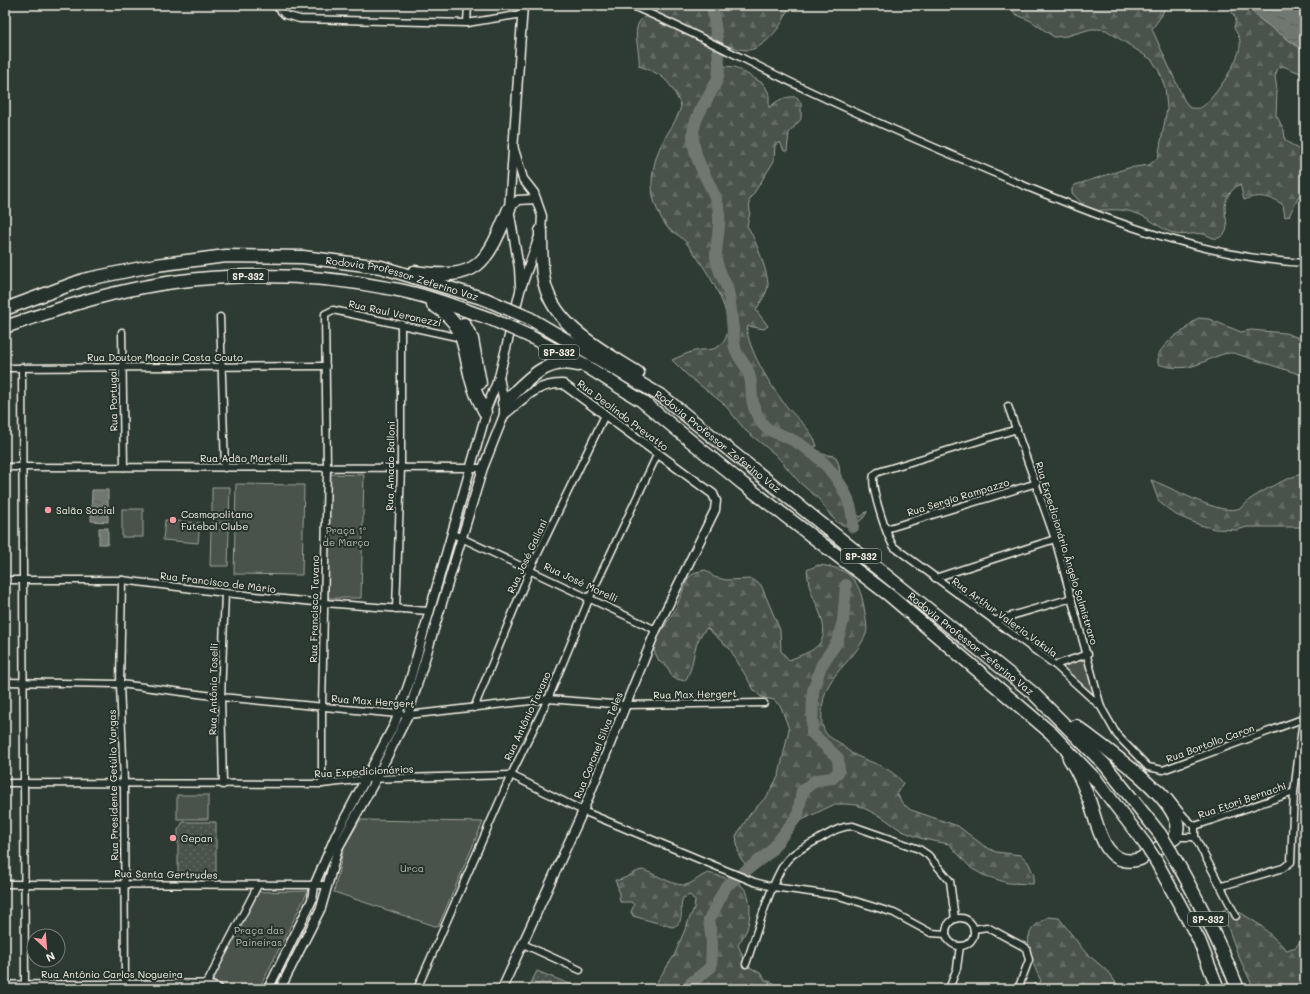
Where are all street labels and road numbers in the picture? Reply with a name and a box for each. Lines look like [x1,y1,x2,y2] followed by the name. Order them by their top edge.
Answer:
[325,253,481,304] street label: Rodovia Professor Zeferino Vaz
[228,269,268,283] road number: SP-332
[347,296,443,330] street label: Rua Raul Veronezzi
[539,345,579,359] road number: SP-332
[87,350,243,364] street label: Rua Doutor Moacir Costa Couto
[105,368,121,432] street label: Rua Portugal
[575,376,671,454] street label: Rua Deolindo Prevatto
[652,387,784,496] street label: Rodovia Professor Zeferino Vaz
[382,421,398,511] street label: Rua Amado Balloni
[200,451,288,465] street label: Rua Adão Martelli
[1032,460,1102,646] street label: Rua Expedicionário Ângelo Salmistraro
[905,475,1011,519] street label: Rua Sergio Rampazzo
[504,517,550,595] street label: Rua José Gallani
[841,549,881,563] road number: SP-332
[306,555,322,663] street label: Rua Francisco Tavano
[542,559,620,605] street label: Rua José Morelli
[159,568,277,596] street label: Rua Francisco de Mário
[949,574,1061,660] street label: Rua Arthur Valerio Vakula
[905,589,1037,698] street label: Rodovia Professor Zeferino Vaz
[205,643,221,735] street label: Rua Antônio Toselli
[500,669,554,763] street label: Rua Antônio Tavano
[653,686,737,702] street label: Rua Max Hergert
[570,689,626,800] street label: Rua Coronel Silva Teles
[331,691,415,711] street label: Rua Max Hergert
[105,709,121,861] street label: Rua Presidente Getúlio Vargas
[1164,721,1256,765] street label: Rua Bortollo Caron
[314,761,414,781] street label: Rua Expedicionários
[1196,778,1288,822] street label: Rua Etori Bernachi
[114,866,218,882] street label: Rua Santa Gertrudes
[1188,912,1228,926] road number: SP-332
[41,967,183,981] street label: Rua Antônio Carlos Nogueira

